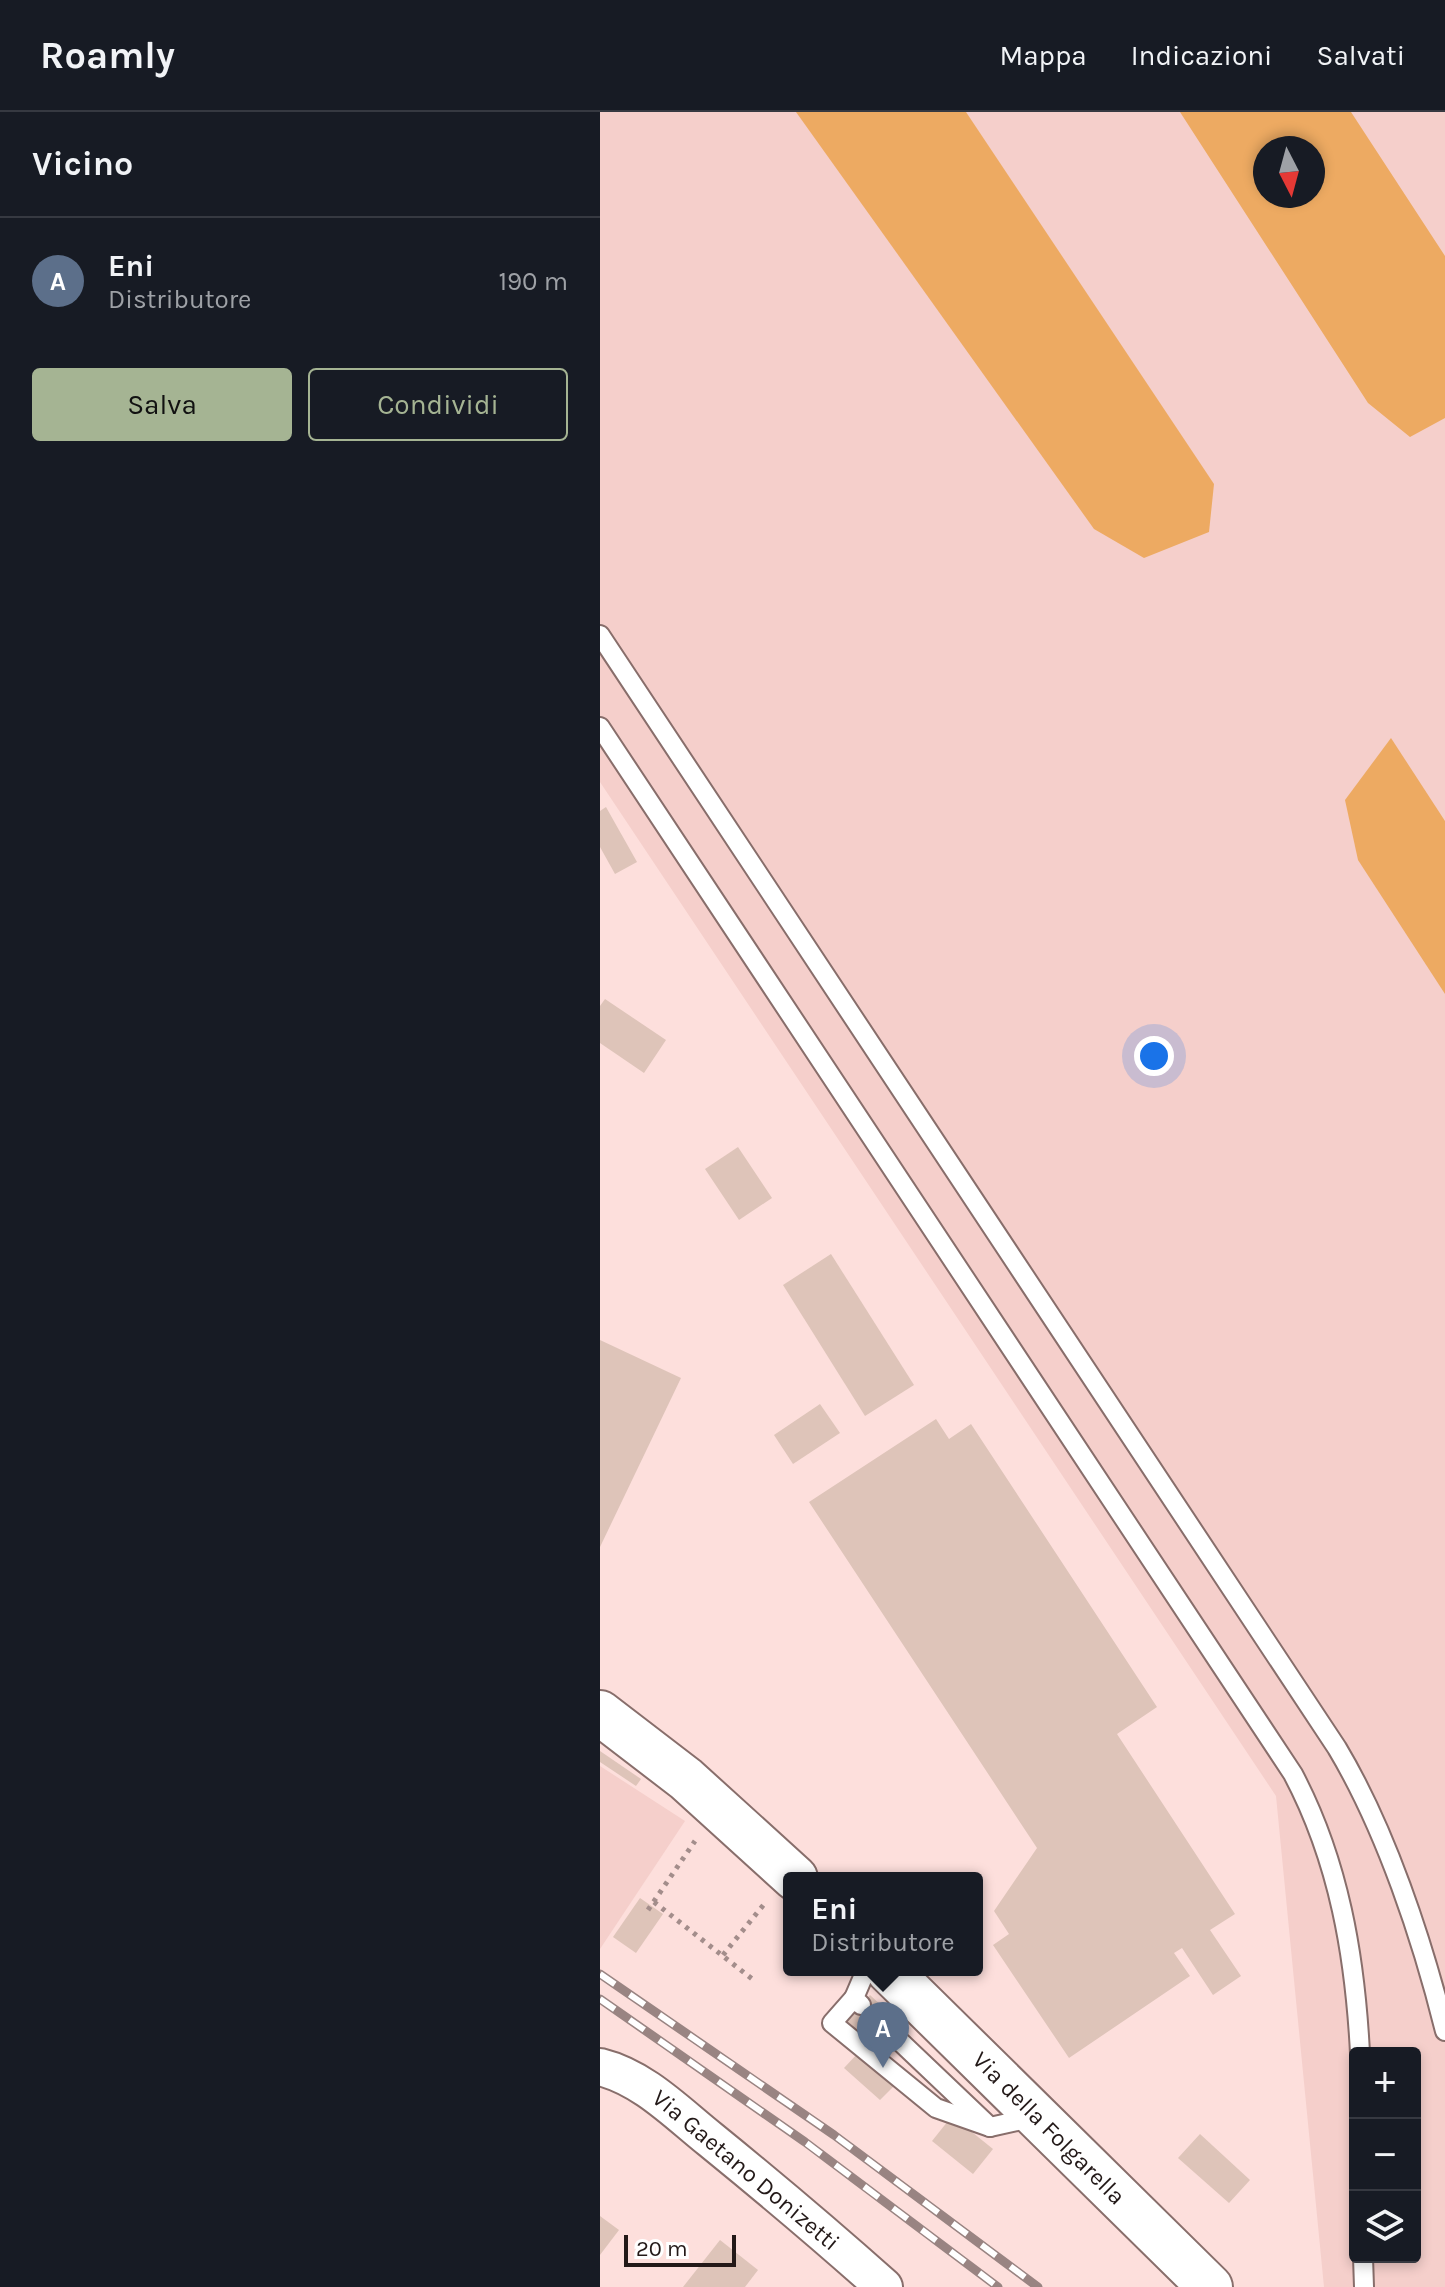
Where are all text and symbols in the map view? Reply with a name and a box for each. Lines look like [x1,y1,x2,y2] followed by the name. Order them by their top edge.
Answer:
[40,33,175,78] text: Roamly
[999,39,1087,72] text: Mappa
[1131,39,1272,72] text: Indicazioni
[1316,39,1405,72] text: Salvati
[1253,136,1325,208] north arrow
[32,144,133,184] text: Vicino
[108,248,154,284] text: Eni
[50,266,66,297] text: A
[498,266,568,297] text: 190 m
[108,284,251,315] text: Distributore
[32,368,292,441] button: Salva
[308,368,568,441] button: Condividi
[1134,1036,1174,1076] your location
[783,1872,983,1976] popup
[811,1891,857,1927] text: Eni
[811,1927,955,1958] text: Distributore
[857,2002,909,2068] pin: A
[967,2046,1131,2210] street label: Via della Folgarella
[1349,2047,1421,2263] map controls
[1349,2047,1421,2119] button: +
[647,2084,845,2256] street label: Via Gaetano Donizetti
[1349,2119,1421,2191] button: −
[1349,2191,1421,2263] button: layers
[624,2231,736,2267] scale bar
[636,2236,688,2262] text: 20 m

